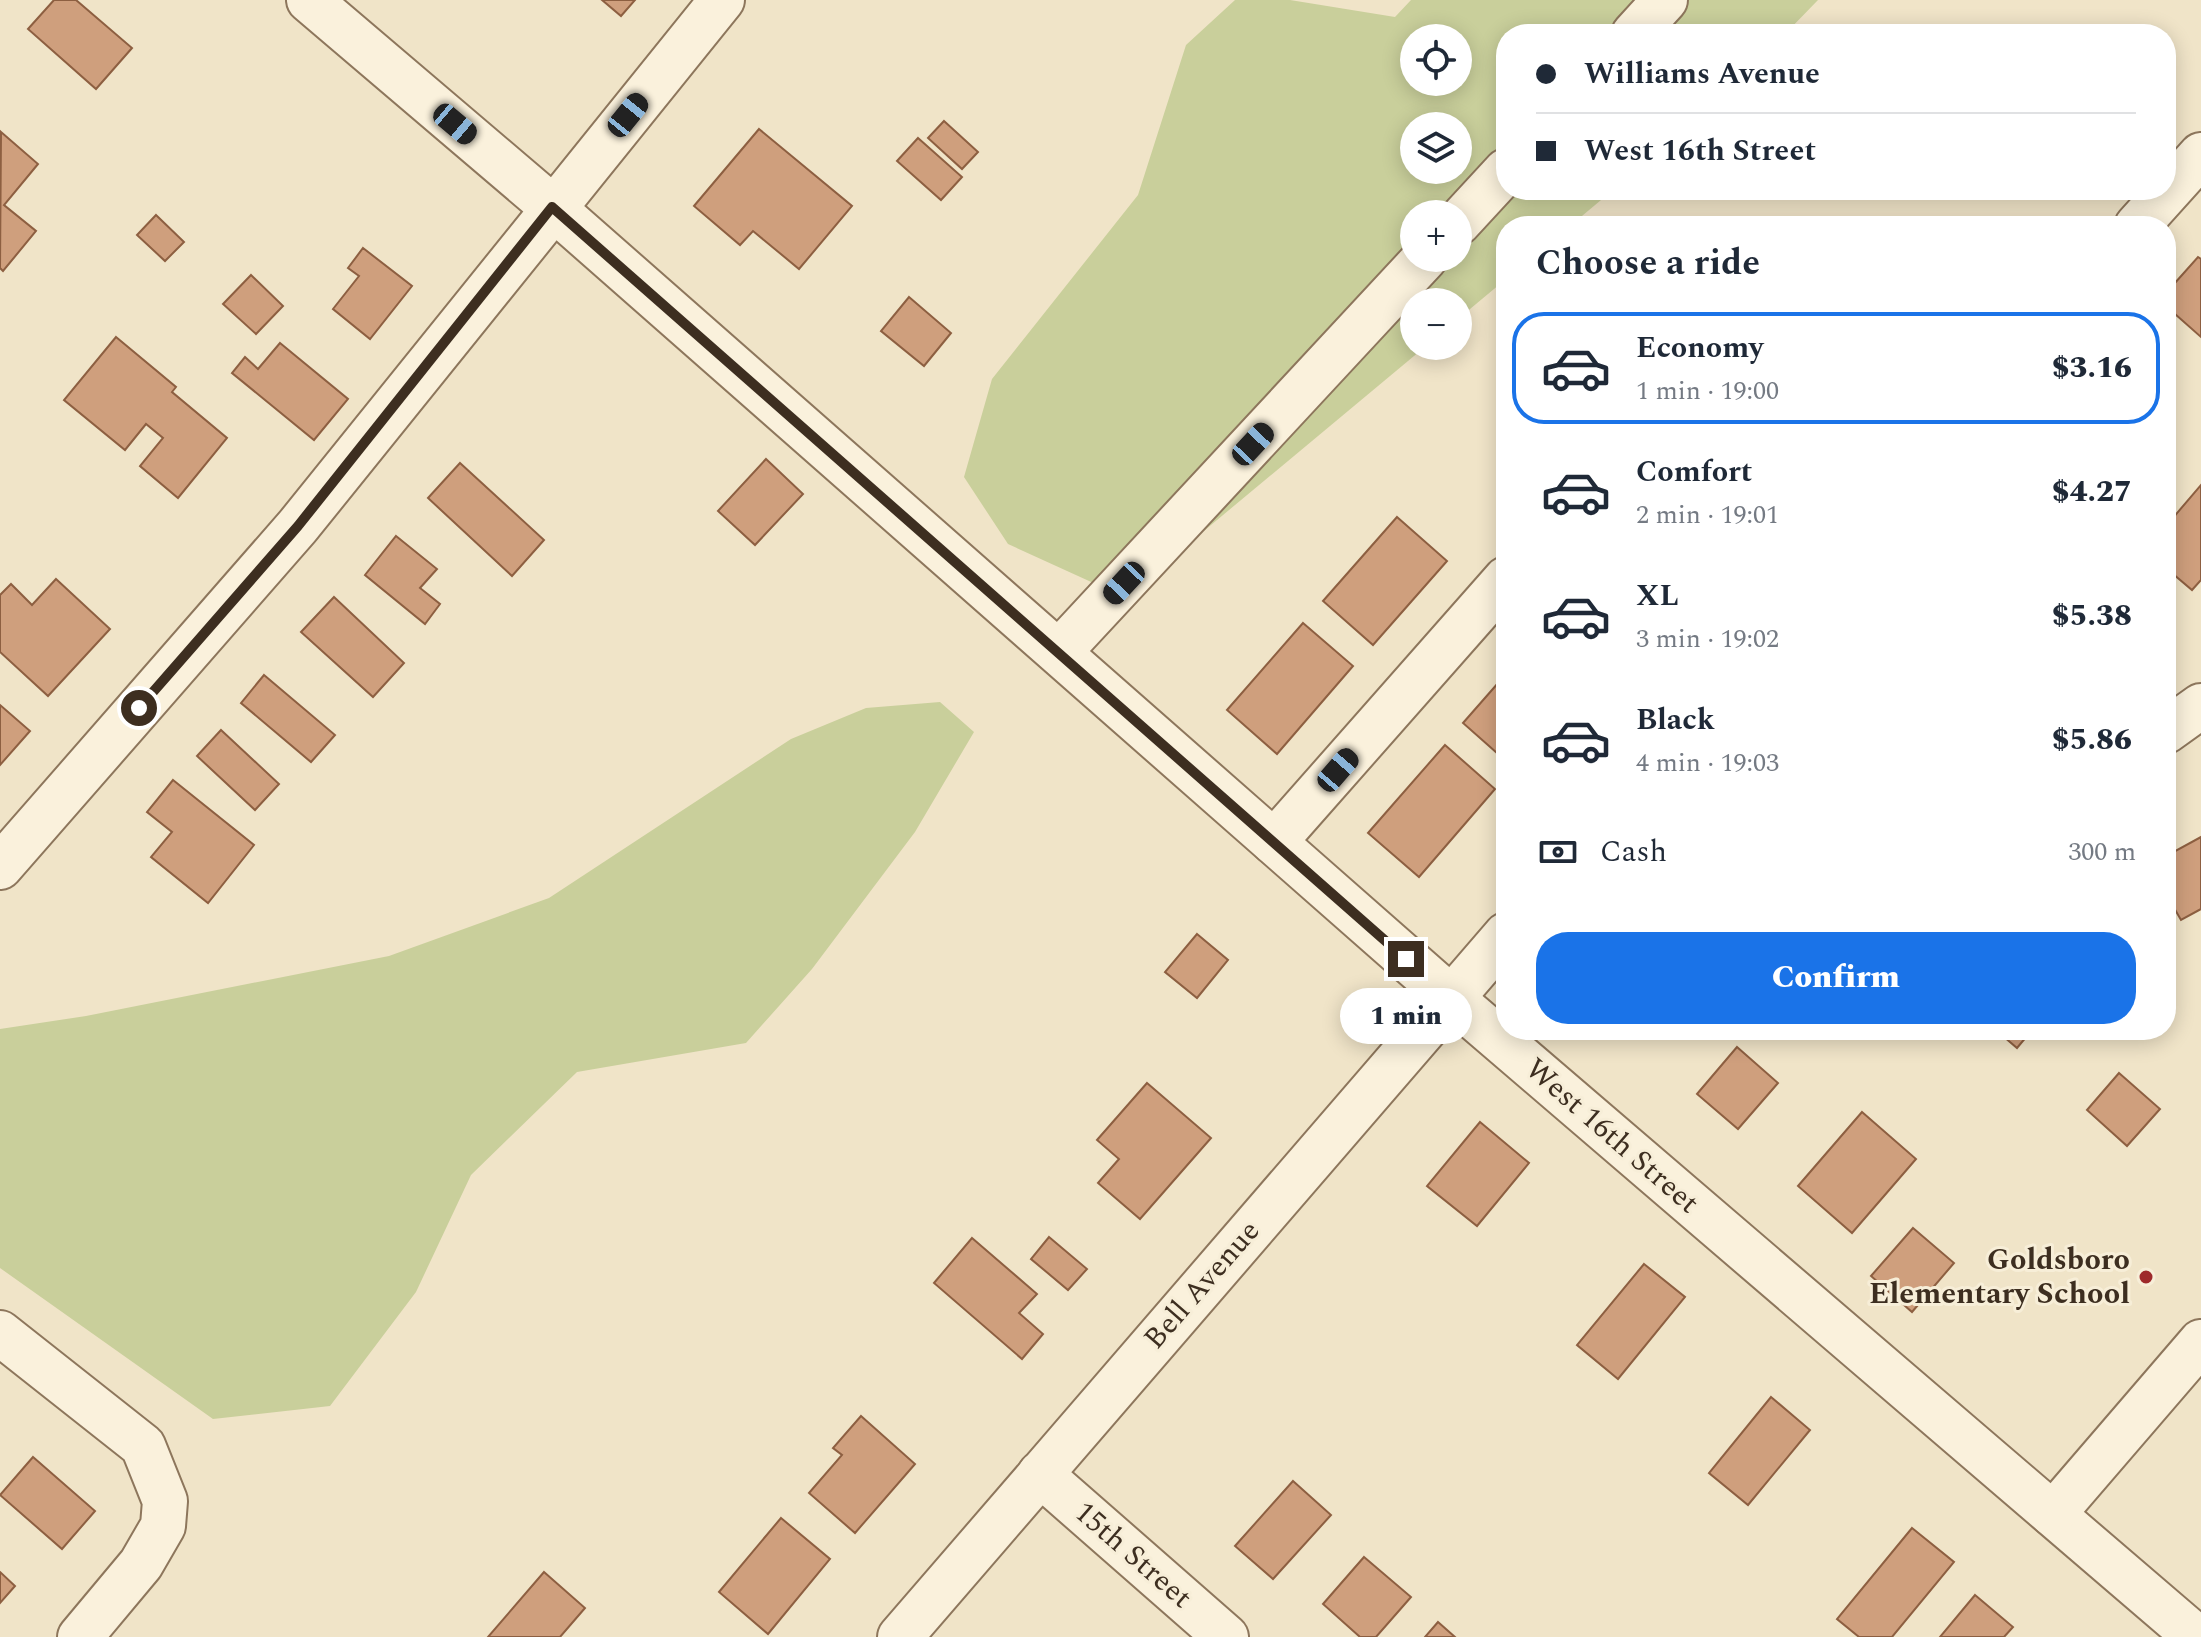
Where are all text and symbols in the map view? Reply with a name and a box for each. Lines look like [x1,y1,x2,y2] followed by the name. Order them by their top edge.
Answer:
[1400,24,1472,360] map controls
[1400,24,1472,96] button: locate
[1584,51,1820,97] text: Williams Avenue
[604,89,652,141] car
[429,99,481,149] car
[1400,112,1472,184] button: layers
[1584,128,1816,174] text: West 16th Street
[1400,200,1472,272] button: +
[1536,236,1760,291] text: Choose a ride
[1400,288,1472,360] button: −
[1636,325,1763,371] text: Economy
[1540,332,1612,404] icon: car
[2052,345,2132,391] text: $3.16
[1636,371,1779,411] text: 1 min · 19:00
[1228,418,1278,470] car
[1636,449,1752,495] text: Comfort
[1540,456,1612,528] icon: car
[2052,469,2132,515] text: $4.27
[1636,495,1779,535] text: 2 min · 19:01
[1099,557,1149,609] car
[1636,573,1679,619] text: XL
[1540,580,1612,652] icon: car
[2052,593,2132,639] text: $5.38
[1636,619,1779,659] text: 3 min · 19:02
[121,690,157,726] route start
[1636,697,1715,743] text: Black
[1540,704,1612,776] icon: car
[2052,717,2132,763] text: $5.86
[1636,743,1779,783] text: 4 min · 19:03
[1313,744,1363,796] car
[1600,829,1667,875] text: Cash
[1536,830,1580,874] icon: cash
[2068,832,2136,872] text: 300 m
[1536,932,2136,1024] button: Confirm
[1388,941,1424,977] route end
[1340,987,1472,1043] callout: 1 min
[1370,996,1442,1036] text: 1 min
[1514,1047,1710,1225] street label: West 16th Street
[1133,1210,1271,1360] street label: Bell Avenue
[1869,1237,2130,1317] place label: Goldsboro Elementary School
[2137,1268,2155,1286] marker: Goldsboro Elementary School
[1063,1490,1203,1620] street label: 15th Street

